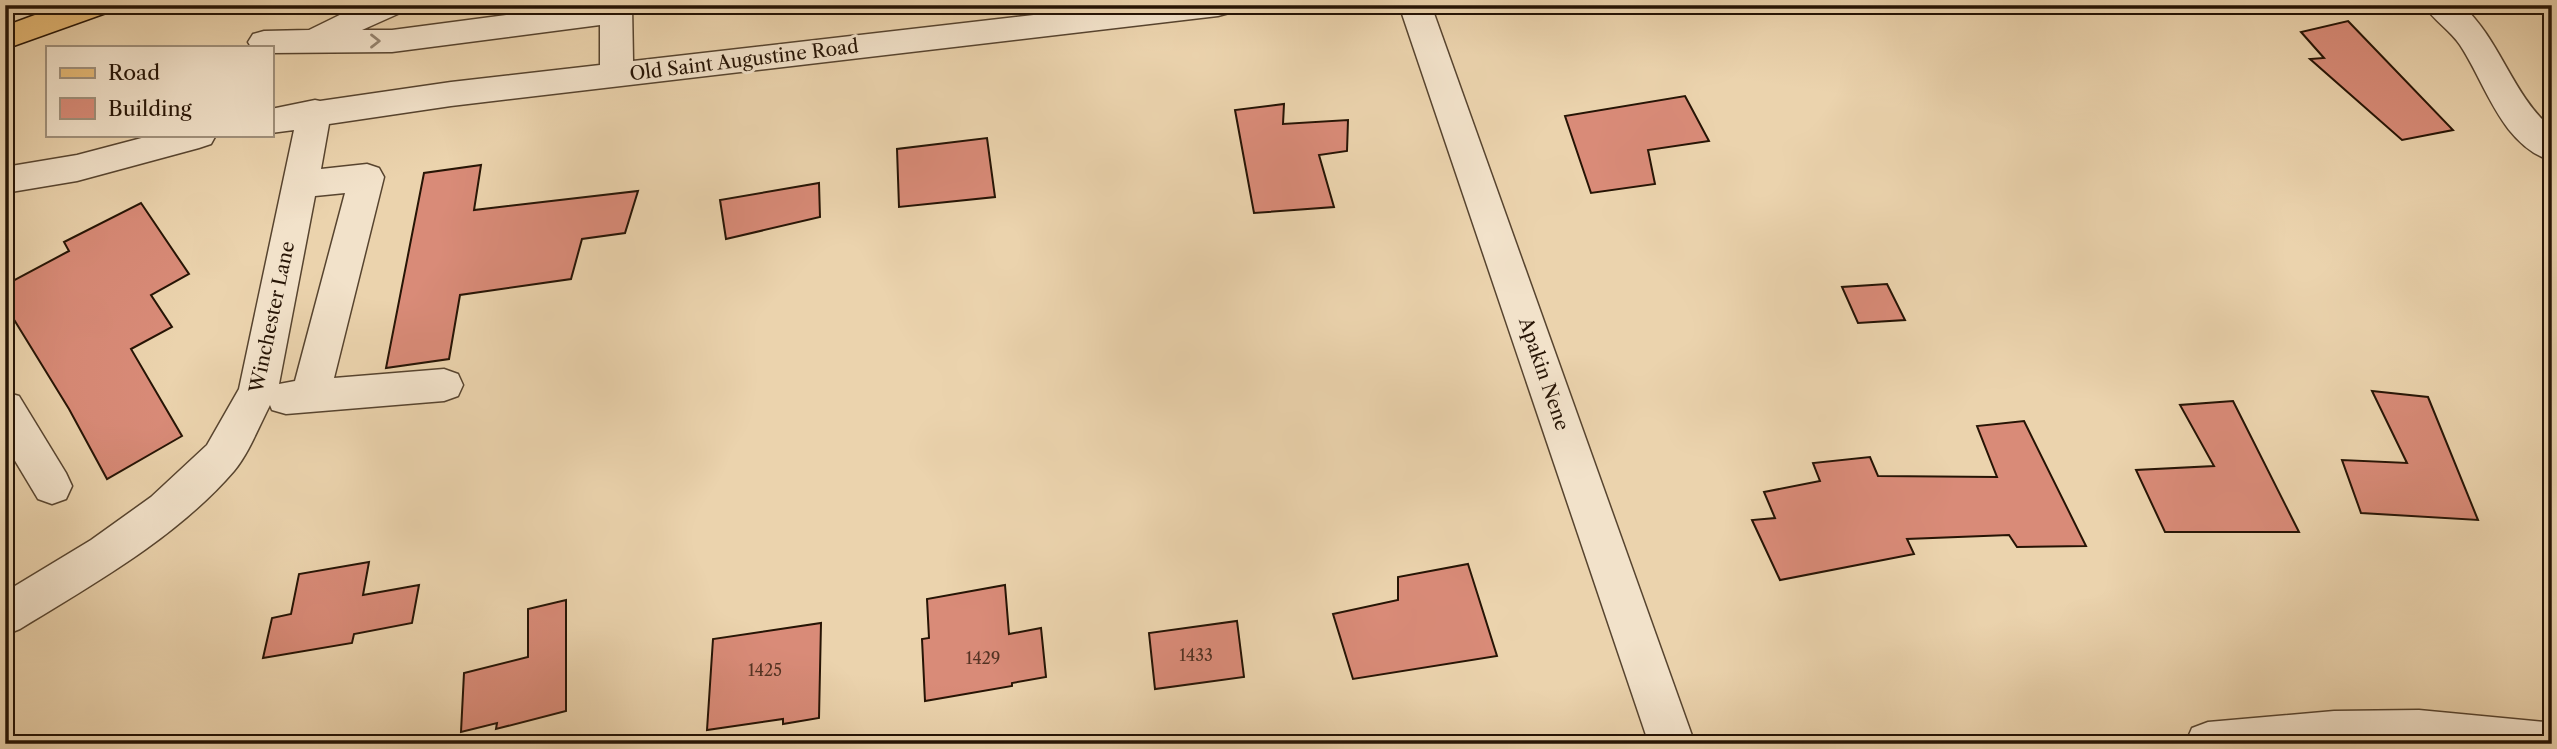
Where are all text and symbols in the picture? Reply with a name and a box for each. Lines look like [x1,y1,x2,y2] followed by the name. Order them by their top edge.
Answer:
[371,33,381,49] one-way arrow
[628,34,860,85] street label: Old Saint Augustine Road
[46,46,273,136] legend
[108,60,160,85] text: Road
[108,96,193,121] text: Building
[245,239,299,396] street label: Winchester Lane
[1514,314,1574,434] street label: Apakin Nene
[1179,645,1213,665] house number: 1433
[966,648,1000,668] house number: 1429
[748,660,782,680] house number: 1425

